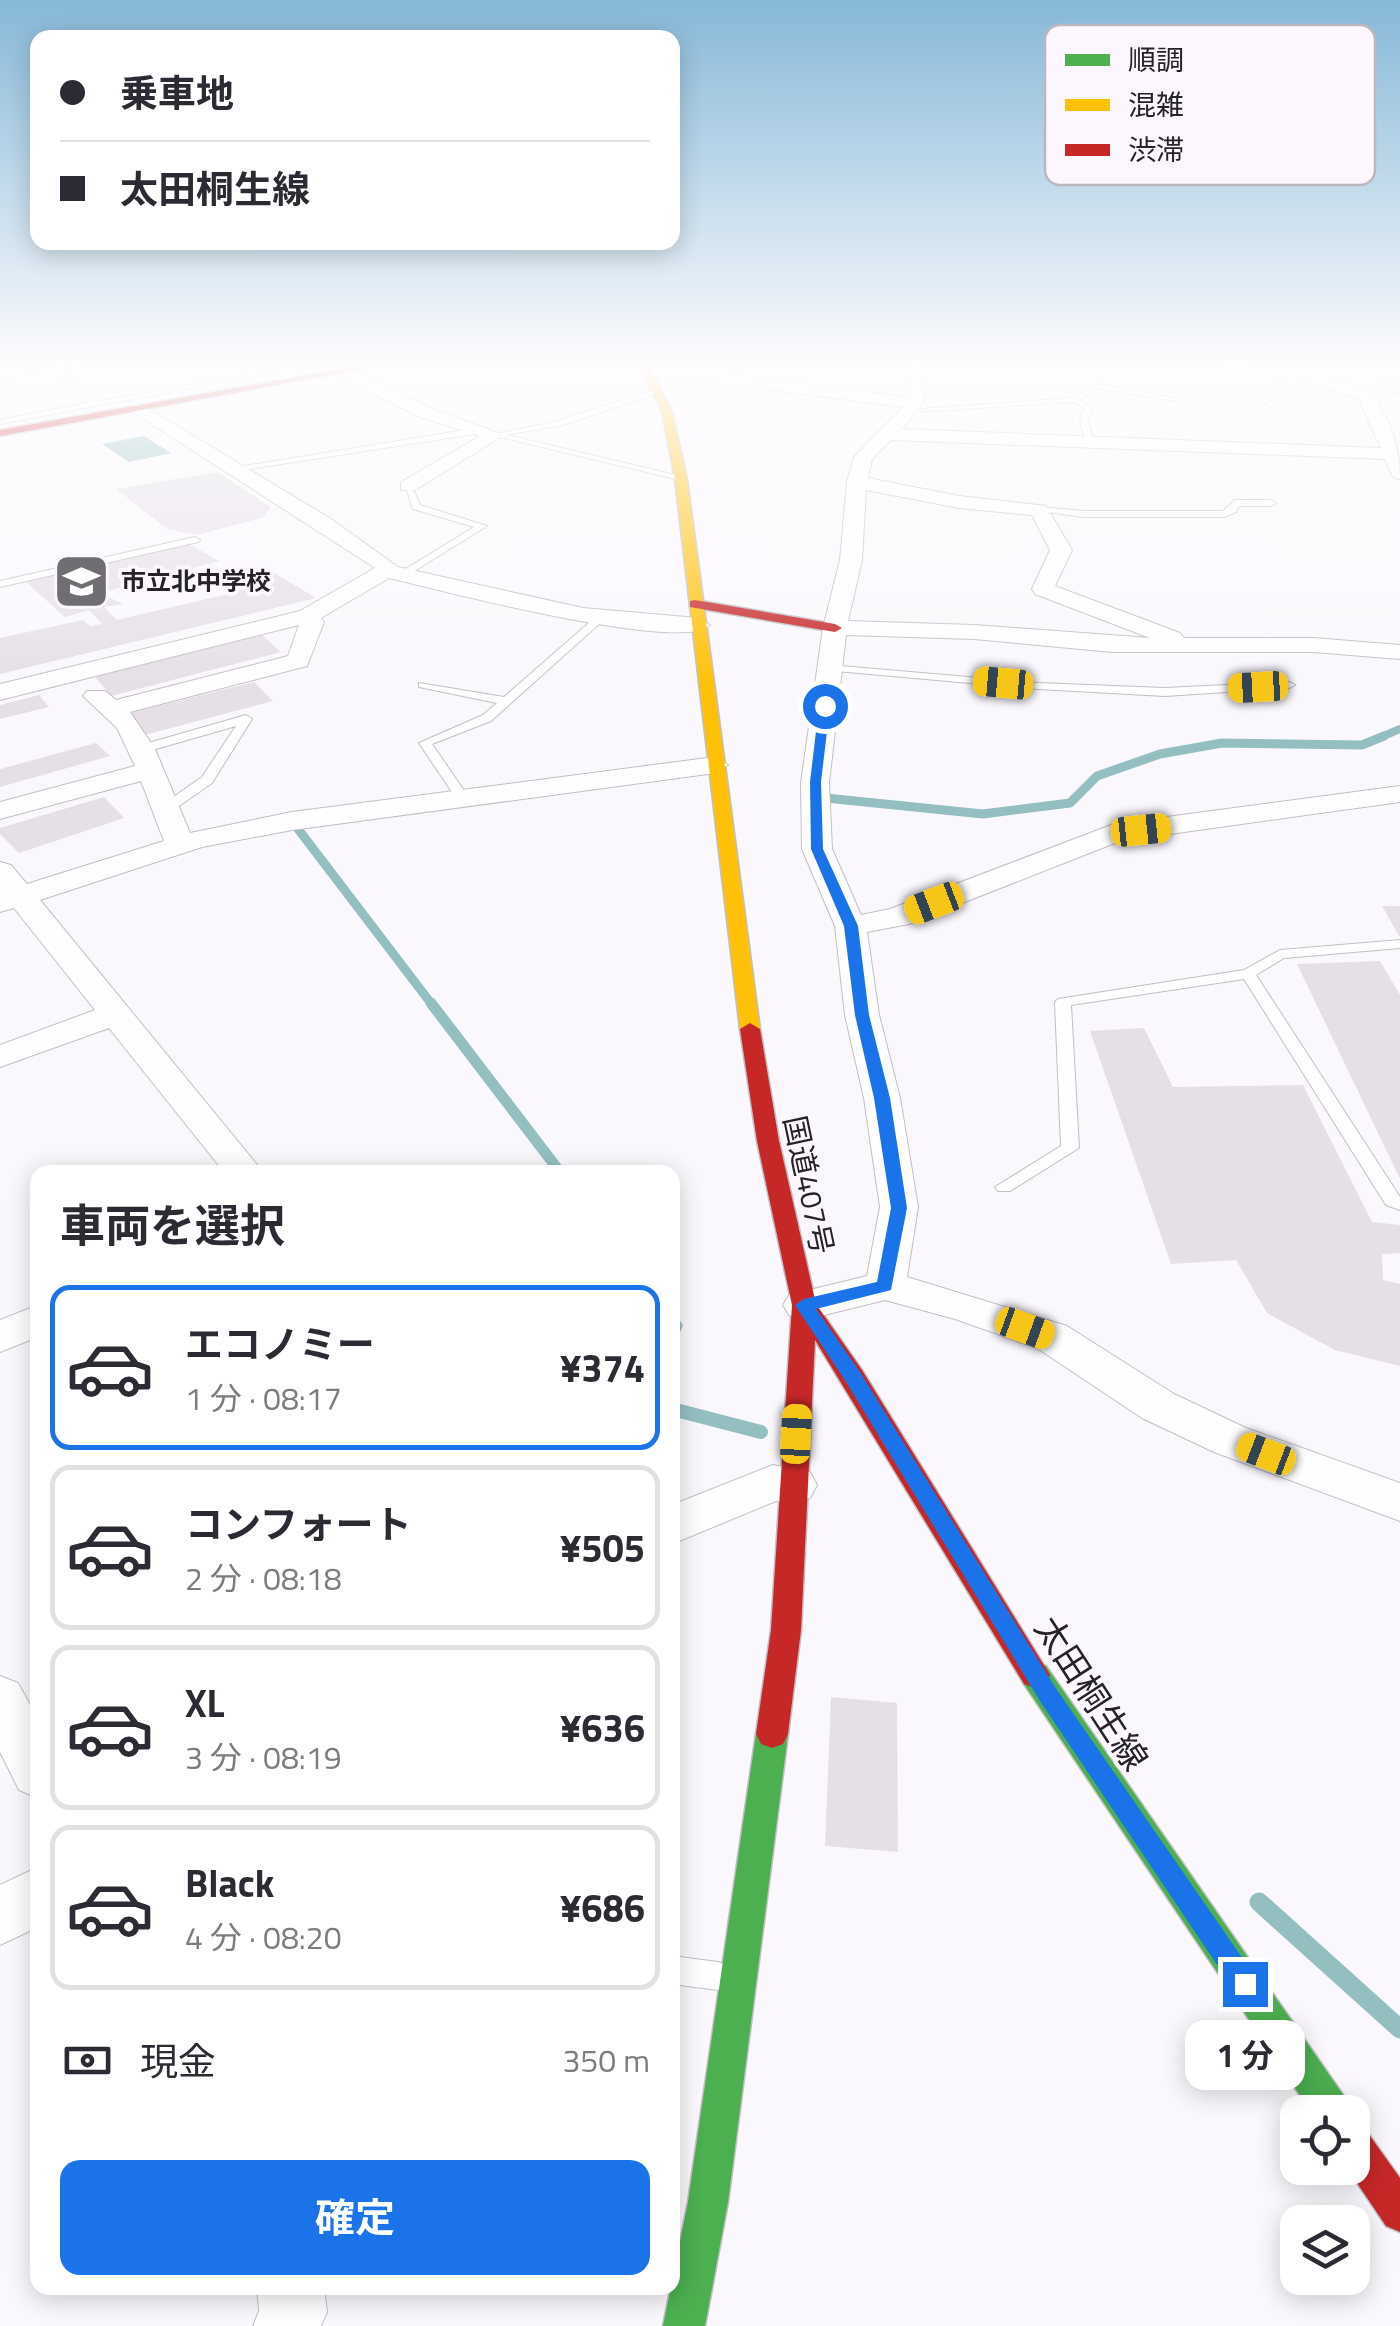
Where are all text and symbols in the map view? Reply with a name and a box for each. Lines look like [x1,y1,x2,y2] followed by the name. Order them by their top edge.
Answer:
[1045,25,1375,185] legend
[1128,38,1184,81] text: 順調
[120,64,234,122] text: 乗車地
[1128,83,1184,126] text: 混雑
[1128,128,1184,171] text: 渋滞
[120,160,310,218] text: 太田桐生線
[52,551,112,611] school or university icon: 市立北中学校
[121,562,271,600] place label: 市立北中学校
[972,665,1034,701] car
[1227,670,1289,704] car
[803,684,848,729] route start
[1110,812,1172,848] car
[901,878,967,928] car
[772,1112,846,1258] street label: 国道407号
[60,1191,285,1259] text: 車両を選択
[992,1304,1058,1352] car
[185,1315,375,1373] text: エコノミー
[65,1323,155,1413] icon: car
[560,1339,645,1397] text: ¥374
[185,1374,342,1422] text: 1 分 · 08:17
[779,1403,813,1465] car
[1233,1429,1299,1479] car
[185,1495,412,1553] text: コンフォート
[65,1503,155,1593] icon: car
[560,1519,645,1577] text: ¥505
[185,1554,342,1602] text: 2 分 · 08:18
[1022,1605,1162,1781] street label: 太田桐生線
[185,1674,225,1732] text: XL
[65,1683,155,1773] icon: car
[560,1699,645,1757] text: ¥636
[185,1733,342,1781] text: 3 分 · 08:19
[185,1854,274,1912] text: Black
[65,1863,155,1953] icon: car
[560,1879,645,1937] text: ¥686
[185,1913,342,1961] text: 4 分 · 08:20
[1223,1962,1268,2007] route end
[1185,2019,1305,2089] callout: 1 分
[1217,2031,1273,2079] text: 1 分
[140,2032,216,2090] text: 現金
[60,2033,115,2088] icon: cash
[562,2036,650,2084] text: 350 m
[1280,2095,1370,2295] map controls
[1280,2095,1370,2185] button: locate
[60,2160,650,2275] button: 確定
[1280,2205,1370,2295] button: layers

